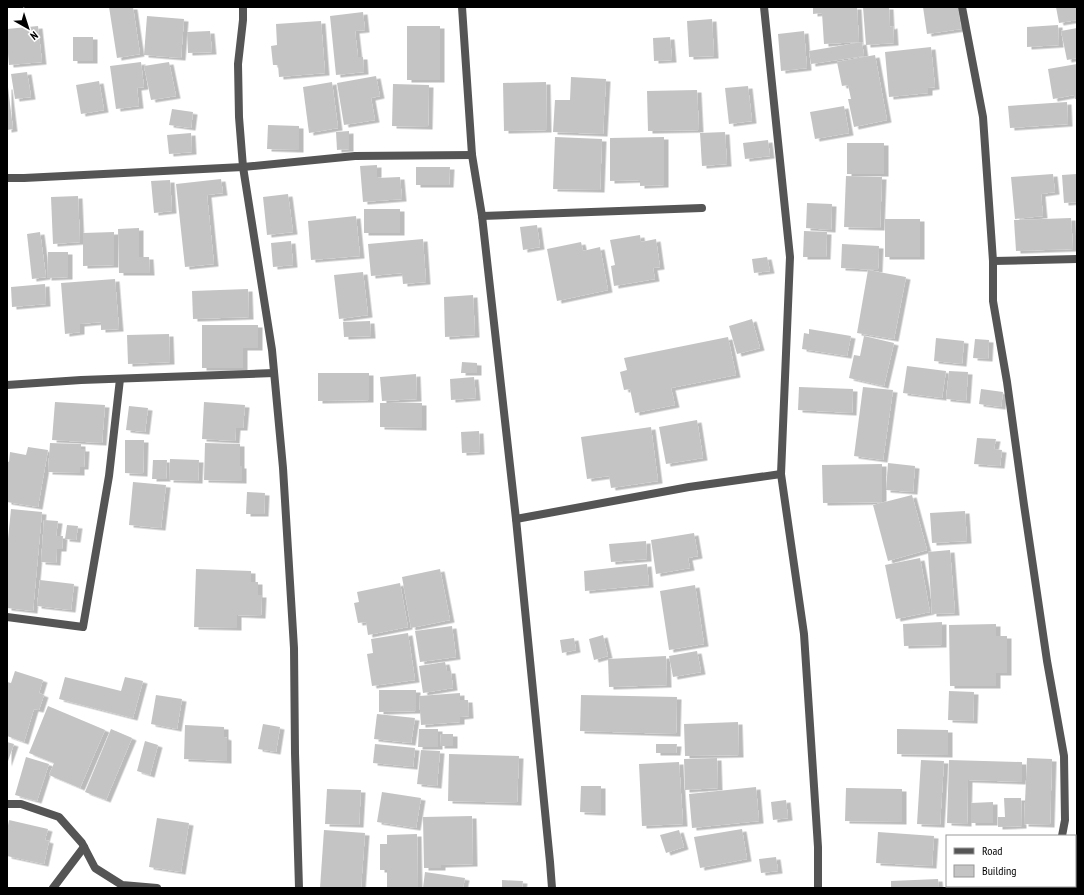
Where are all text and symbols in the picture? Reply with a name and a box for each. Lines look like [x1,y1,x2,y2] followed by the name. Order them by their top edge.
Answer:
[8,8,48,48] north arrow
[28,28,41,43] text: N
[946,835,1076,887] legend
[982,843,1002,858] text: Road
[982,863,1017,878] text: Building

